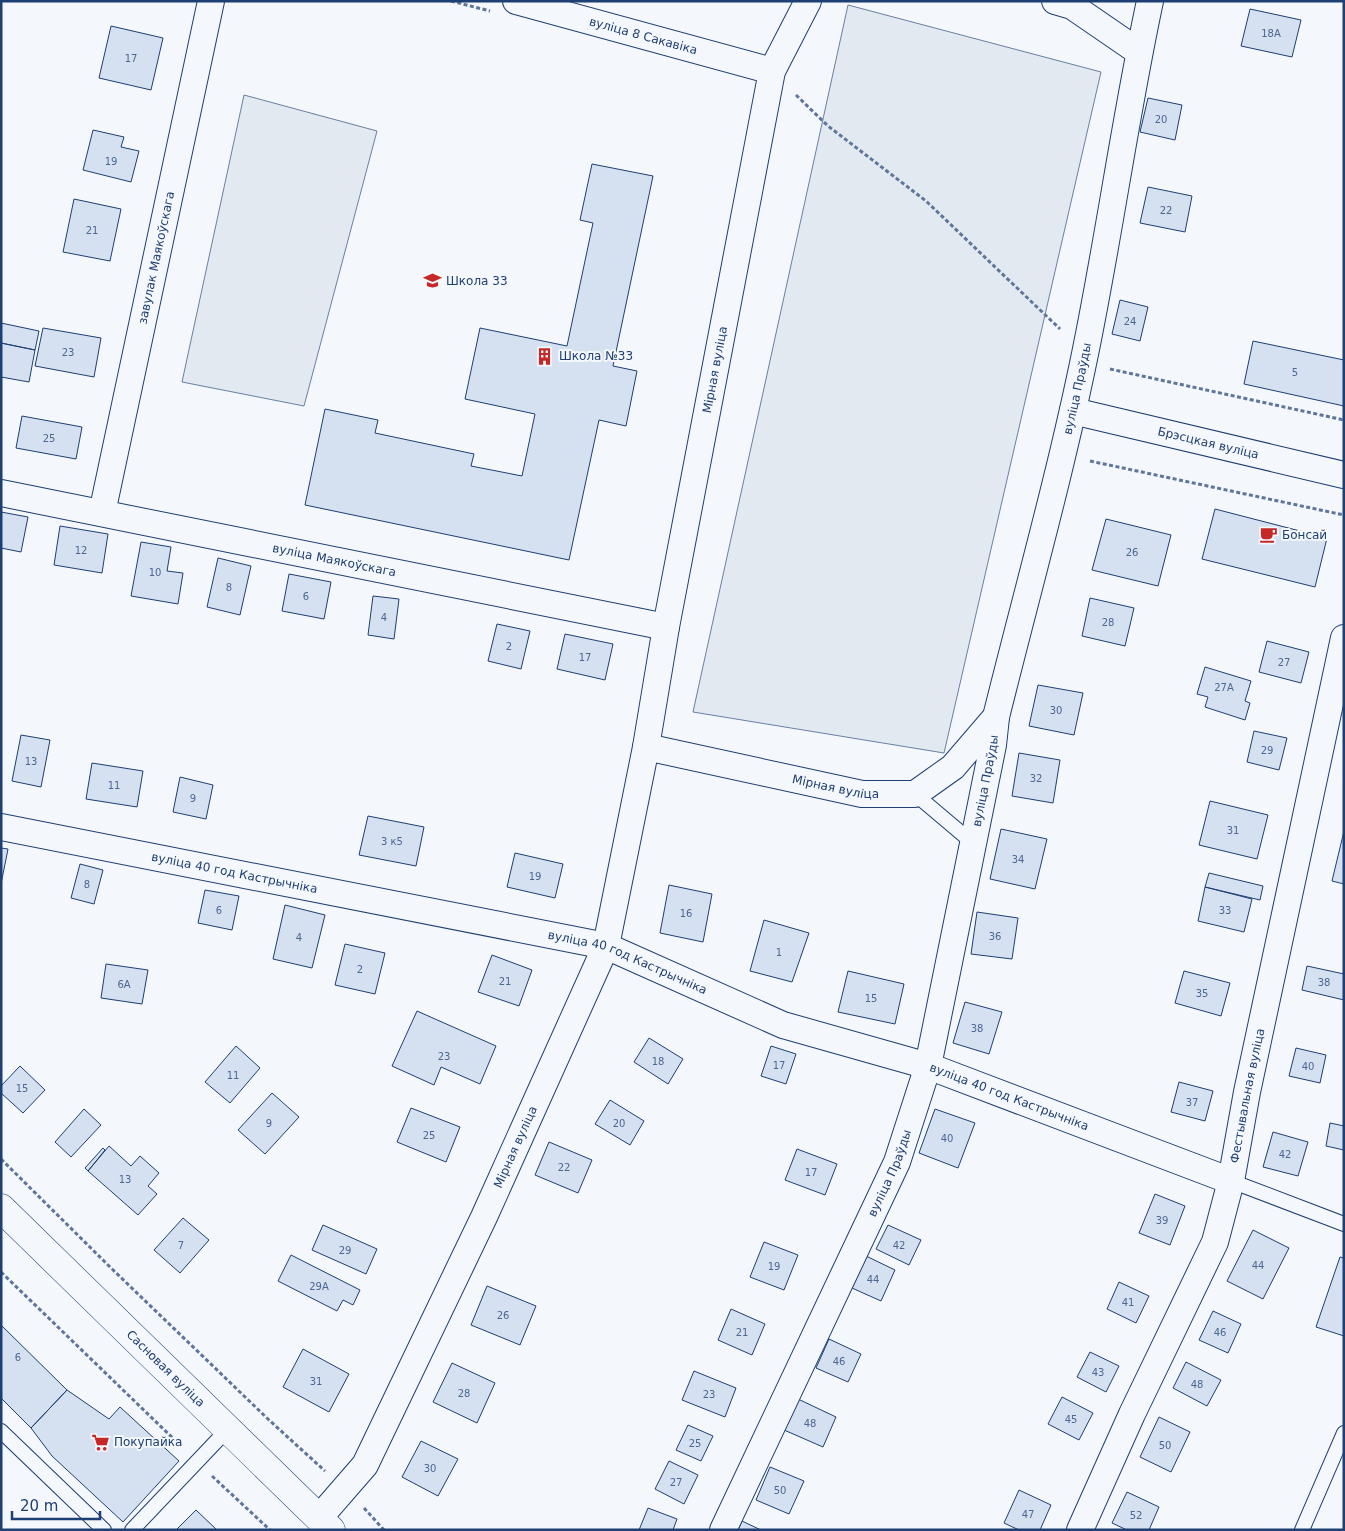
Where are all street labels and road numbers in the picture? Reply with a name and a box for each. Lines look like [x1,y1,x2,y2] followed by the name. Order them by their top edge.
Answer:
[588,14,699,57] street label: вуліца 8 Сакавіка
[135,190,177,325] street label: завулак Маякоўскага
[700,325,730,414] street label: Мірная вуліца
[1061,342,1094,436] street label: вуліца Праўды
[1156,424,1260,462] street label: Брэсцкая вуліца
[271,541,397,579] street label: вуліца Маякоўскага
[970,734,1001,828] street label: вуліца Праўды
[791,772,879,801] street label: Мірная вуліца
[150,850,319,896] street label: вуліца 40 год Кастрычніка
[547,928,709,997] street label: вуліца 40 год Кастрычніка
[1227,1027,1267,1164] street label: Фестывальная вуліца
[928,1060,1091,1133] street label: вуліца 40 год Кастрычніка
[491,1104,540,1190] street label: Мірная вуліца
[865,1128,914,1219] street label: вуліца Праўды
[124,1327,208,1410] street label: Сасновая вуліца

